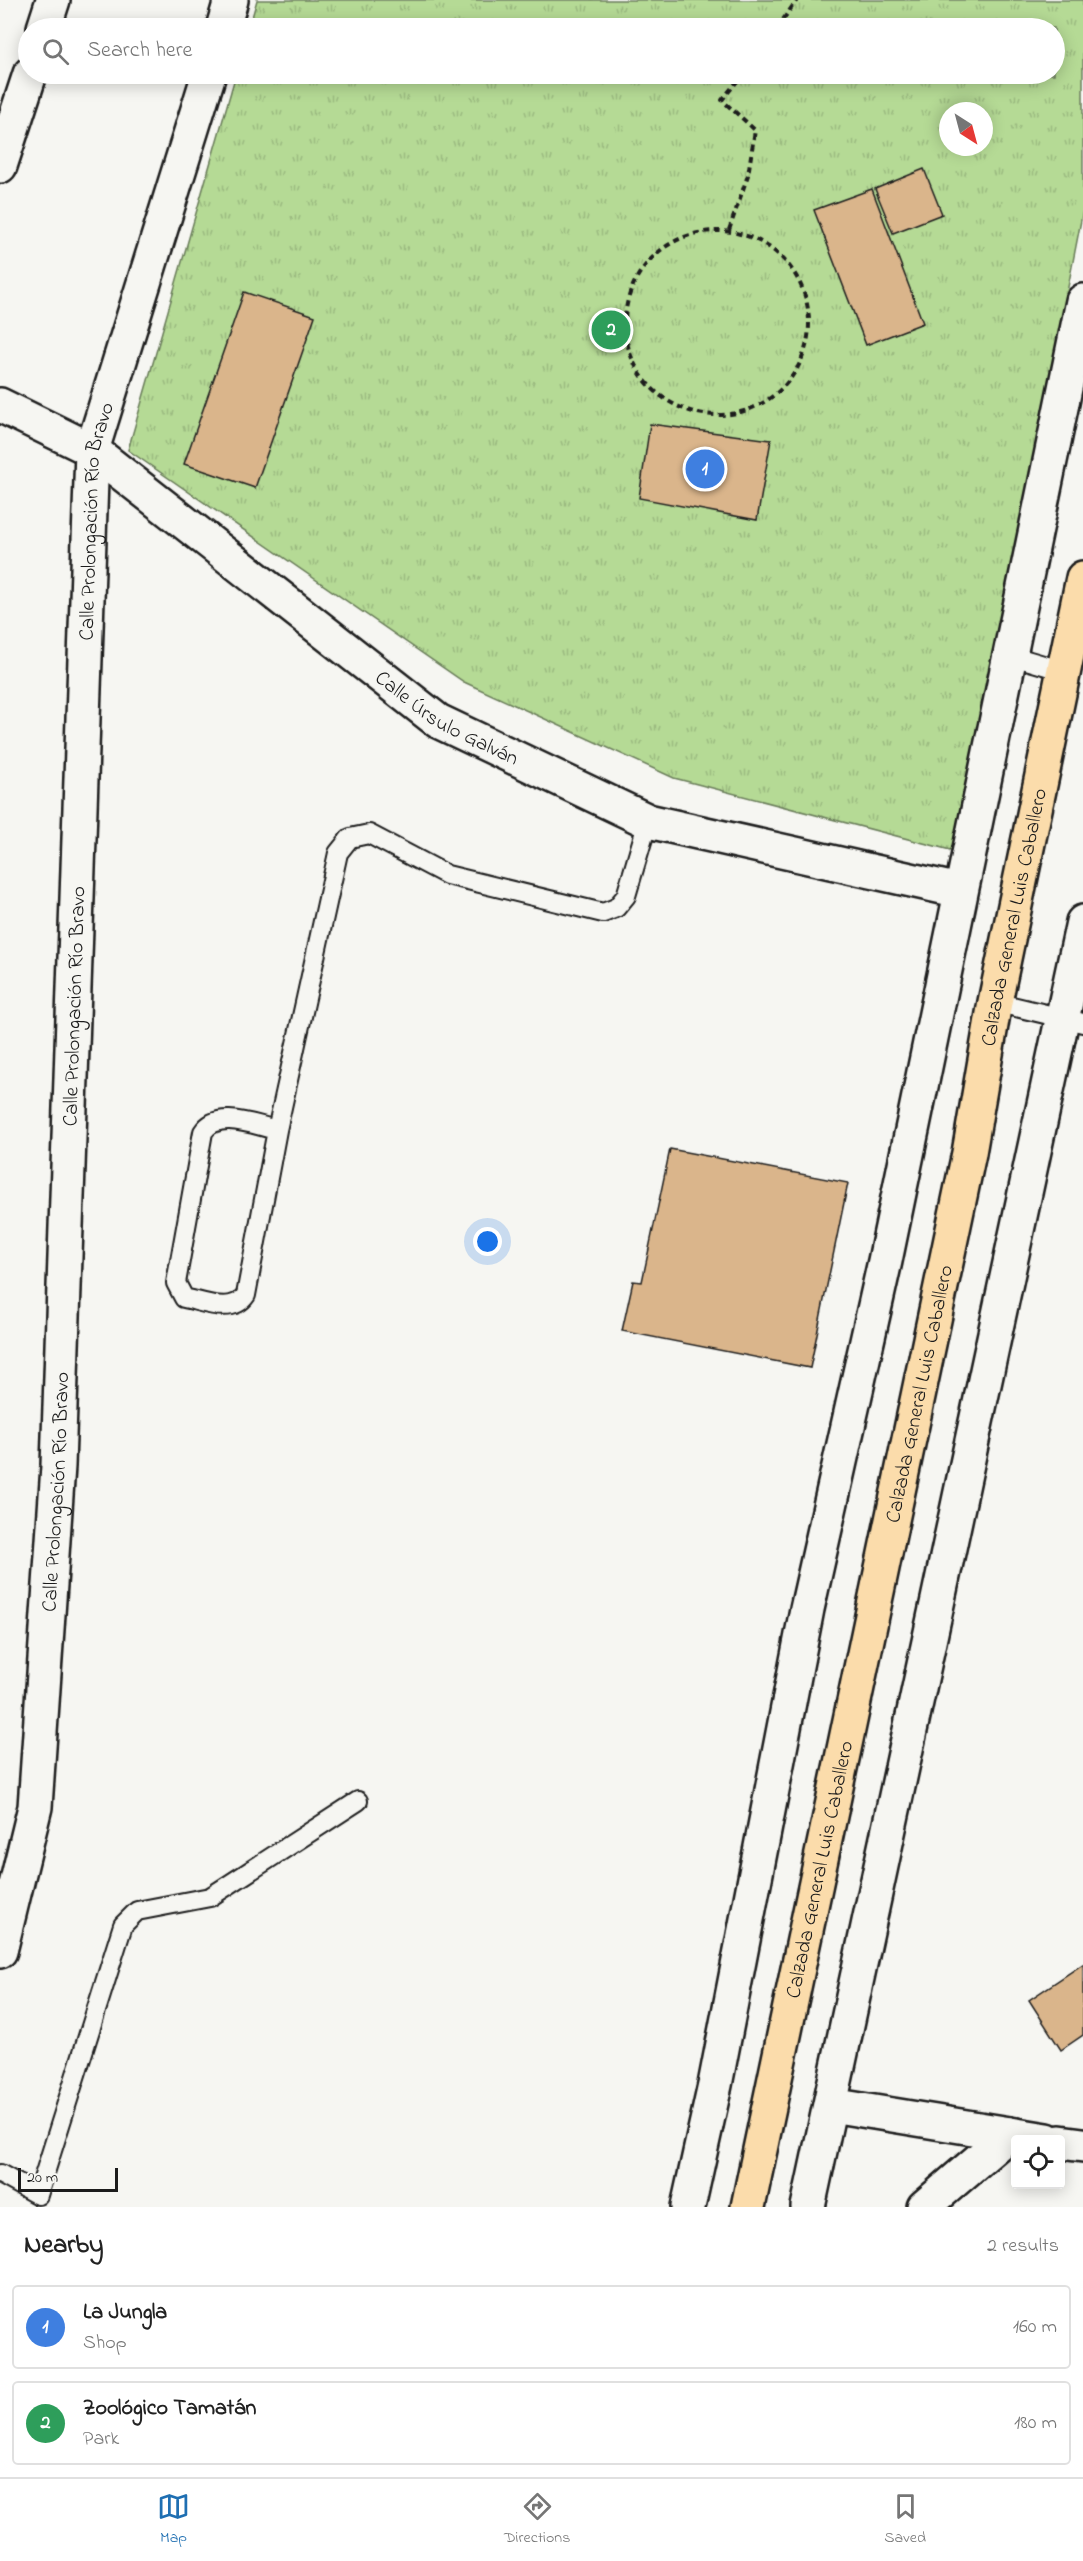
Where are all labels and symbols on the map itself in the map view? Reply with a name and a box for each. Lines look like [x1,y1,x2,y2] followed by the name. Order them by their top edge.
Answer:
[939,102,993,156] north arrow
[592,308,630,352] pin: 2
[73,399,123,641] street label: Calle Prolongación Río Bravo
[686,446,724,492] pin: 1
[368,664,523,774] street label: Calle Úrsulo Galván
[975,786,1056,1049] street label: Calzada General Luis Caballero
[56,886,94,1127] street label: Calle Prolongación Río Bravo
[473,1227,502,1256] your location
[879,1262,962,1526] street label: Calzada General Luis Caballero
[35,1371,78,1613] street label: Calle Prolongación Río Bravo
[779,1738,862,2001] street label: Calzada General Luis Caballero
[18,2165,118,2192] scale bar

